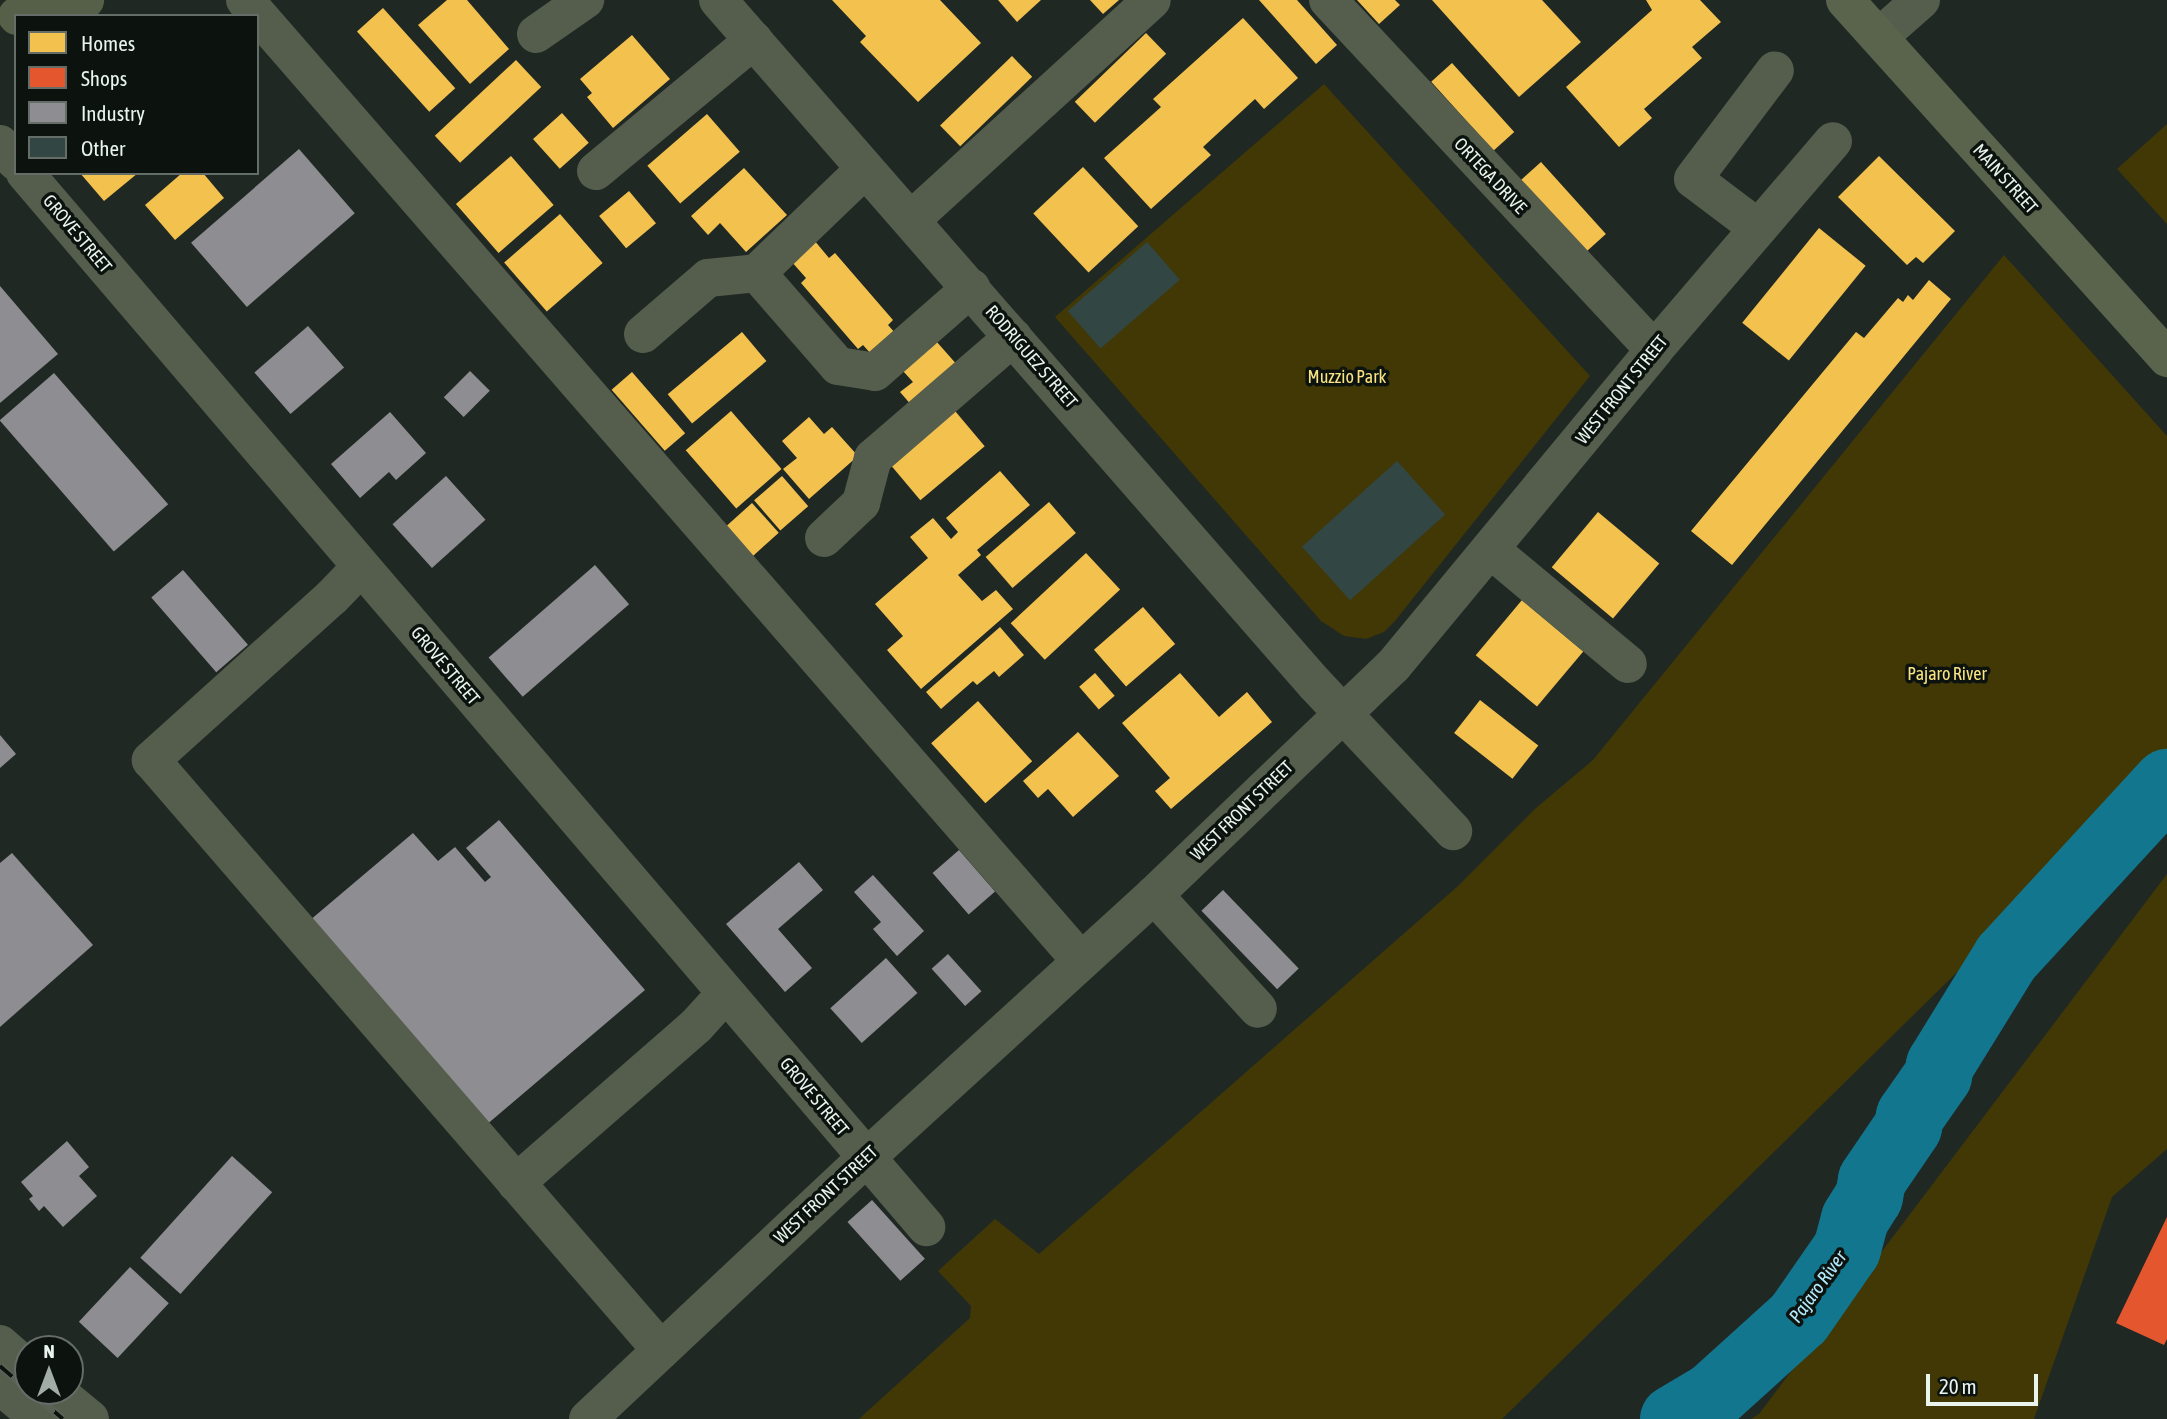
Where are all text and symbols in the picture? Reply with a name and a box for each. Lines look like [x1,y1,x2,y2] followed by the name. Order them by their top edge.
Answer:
[14,14,259,175] legend
[81,31,135,55] text: Homes
[81,66,127,90] text: Shops
[81,101,145,125] text: Industry
[1449,134,1531,218] street label: ORTEGA DRIVE
[81,136,125,160] text: Other
[1968,140,2042,218] street label: MAIN STREET
[38,191,116,277] street label: GROVE STREET
[981,301,1081,413] street label: RODRIGUEZ STREET
[1571,331,1673,449] street label: WEST FRONT STREET
[1308,366,1386,388] park label: Muzzio Park
[406,623,484,709] street label: GROVE STREET
[1907,663,1987,685] park label: Pajaro River
[1186,757,1298,865] street label: WEST FRONT STREET
[775,1054,853,1140] street label: GROVE STREET
[770,1141,882,1249] street label: WEST FRONT STREET
[1784,1247,1852,1327] water label: Pajaro River
[14,1335,84,1405] north arrow
[43,1340,55,1362] text: N
[1929,1360,2041,1404] scale bar
[1939,1374,1977,1398] text: 20 m

